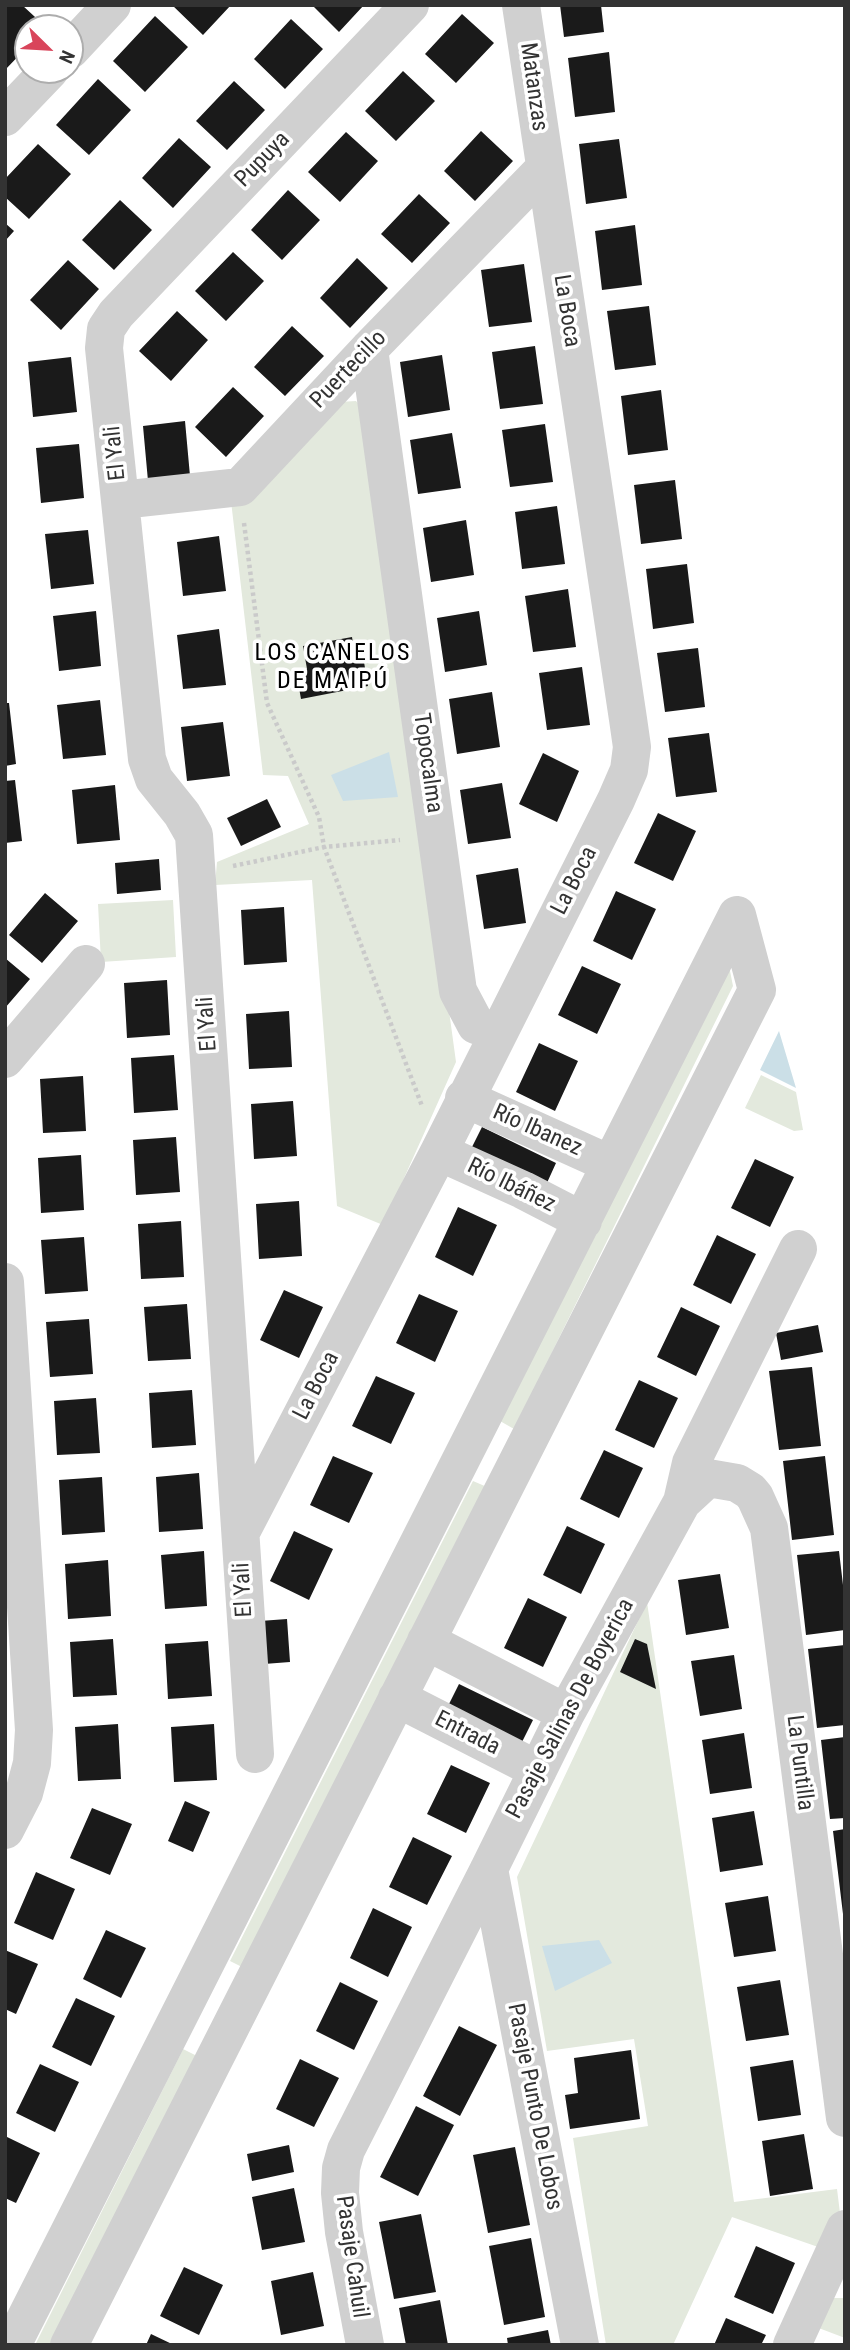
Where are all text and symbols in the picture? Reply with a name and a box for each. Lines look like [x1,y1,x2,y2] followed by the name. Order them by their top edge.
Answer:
[14,14,84,84] north arrow
[513,41,553,133] street label: Matanzas
[54,47,80,67] text: N
[230,126,296,194] street label: Pupuya
[547,273,585,349] street label: La Boca
[305,325,393,415] street label: Puertecillo
[99,424,133,482] street label: El Yali
[256,640,410,696] district label: LOS CANELOS DE MAIPÚ
[406,711,448,815] street label: Topocalma
[546,842,604,920] street label: La Boca
[192,996,224,1052] street label: El Yali
[488,1099,586,1163] street label: Río Ibanez
[462,1153,560,1219] street label: Río Ibáñez
[288,1347,346,1425] street label: La Boca
[229,1562,259,1618] street label: El Yali
[501,1594,641,1824] street label: Pasaje Salinas De Boyerica
[430,1706,504,1762] street label: Entrada
[779,1714,819,1812] street label: La Puntilla
[500,2001,568,2213] street label: Pasaje Punto De Lobos
[329,2194,373,2320] street label: Pasaje Cahuil

